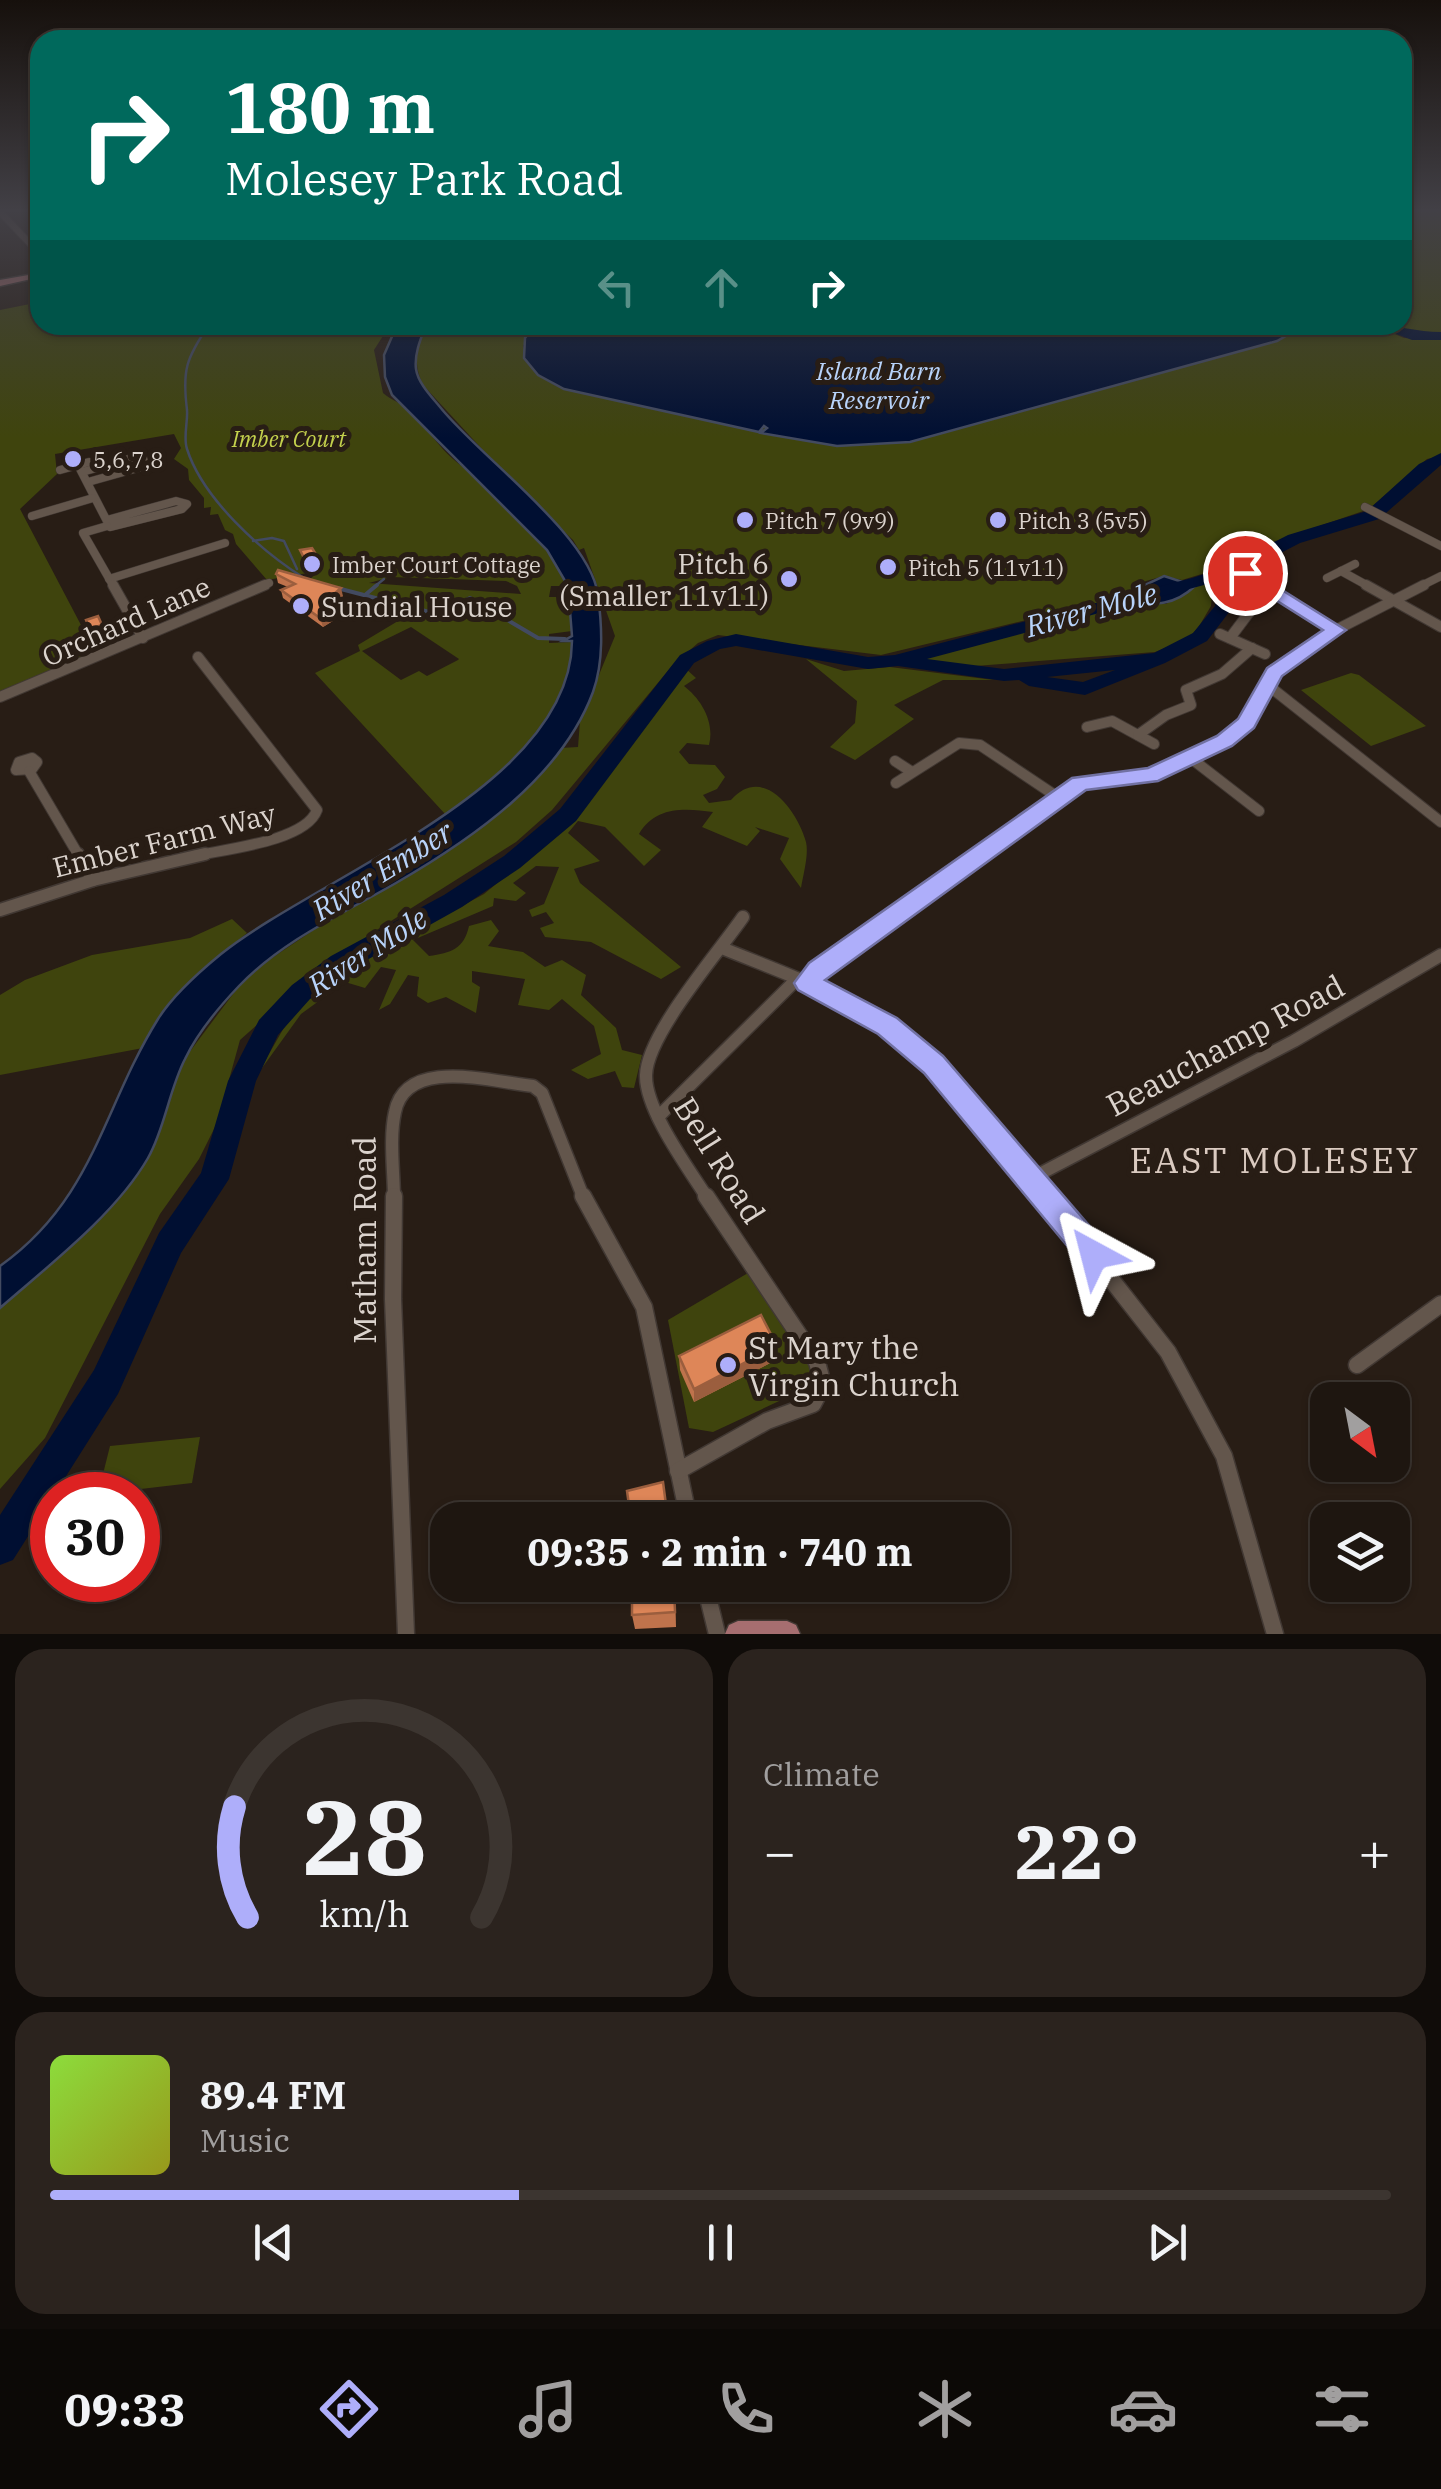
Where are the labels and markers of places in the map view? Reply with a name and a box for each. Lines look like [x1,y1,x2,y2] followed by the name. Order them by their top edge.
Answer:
[93,445,164,474] place label: 5,6,7,8
[62,448,84,470] marker: 5,6,7,8
[765,506,895,535] place label: Pitch 7 (9v9)
[1018,506,1148,535] place label: Pitch 3 (5v5)
[734,509,756,531] marker: Pitch 7 (9v9)
[987,509,1009,531] marker: Pitch 3 (5v5)
[1203,531,1288,616] pin
[559,545,769,614] place label: Pitch 6 (Smaller 11v11)
[332,550,541,579] place label: Imber Court Cottage
[301,553,323,575] marker: Imber Court Cottage
[908,553,1064,582] place label: Pitch 5 (11v11)
[877,556,899,578] marker: Pitch 5 (11v11)
[778,568,800,590] marker: Pitch 6 (Smaller 11v11)
[321,588,513,625] place label: Sundial House
[290,595,312,617] marker: Sundial House
[748,1326,959,1405] place label: St Mary the Virgin Church
[717,1354,739,1376] marker: St Mary the Virgin Church

